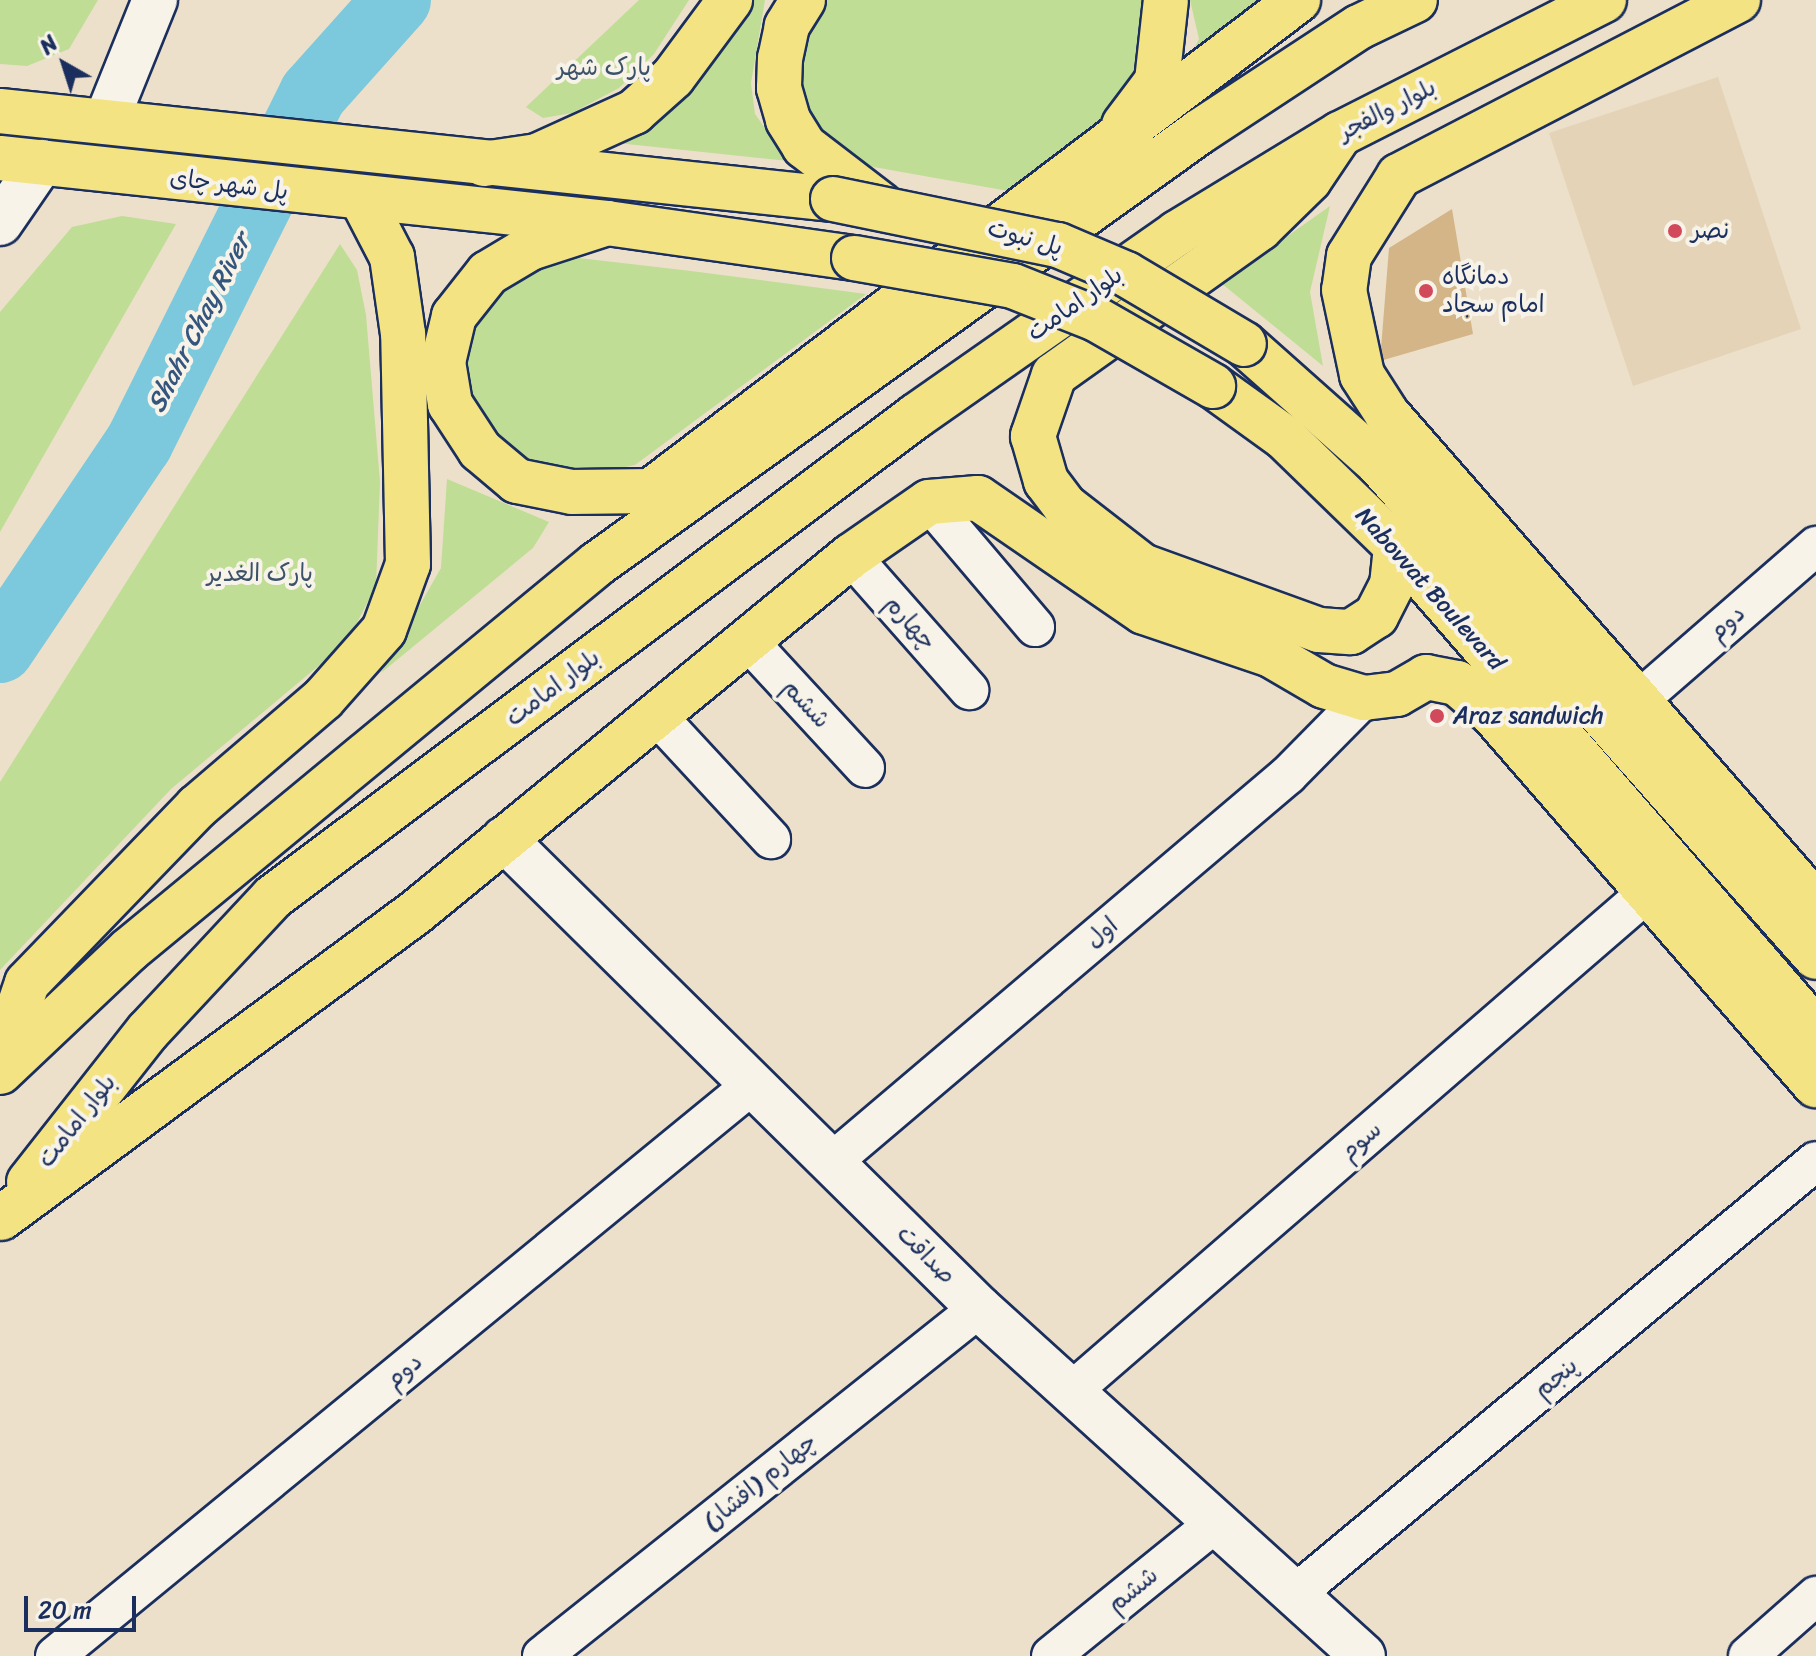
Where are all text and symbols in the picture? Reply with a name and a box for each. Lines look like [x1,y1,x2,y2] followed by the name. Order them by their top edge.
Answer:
[24,24,104,104] north arrow
[30,25,67,65] text: N
[557,54,651,82] park label: پارک شهر
[1333,73,1441,147] street label: بلوار والفجر
[168,163,290,207] street label: پل شهر چای
[984,214,1066,262] street label: پل نبوت
[1691,217,1729,245] place label: نصر
[1666,222,1684,240] marker: نصر
[141,228,257,418] water label: Shahr Chay River
[1022,261,1128,347] street label: بلوار امامت
[1442,263,1545,319] place label: دمانگاه امام سجاد
[1417,282,1435,300] marker: دمانگاه امام سجاد
[1349,502,1511,676] street label: Nabovvat Boulevard
[207,560,313,588] park label: پارک الغدیر
[878,590,942,656] street label: چهارم
[1703,599,1751,647] street label: دوم
[500,643,606,733] street label: بلوار امامت
[776,673,836,735] street label: ششم
[1453,702,1605,730] place label: Araz sandwich
[1428,707,1446,725] marker: Araz sandwich
[1080,911,1124,955] street label: اول
[32,1069,122,1173] street label: بلوار امامت
[1334,1115,1388,1167] street label: سوم
[891,1220,961,1290] street label: صداقت
[380,1348,428,1394] street label: دوم
[1528,1351,1584,1405] street label: پنجم
[697,1427,823,1537] street label: چهارم (افشار)
[1102,1561,1164,1619] street label: ششم
[28,1580,140,1630] scale bar
[38,1589,92,1631] text: 20 m

